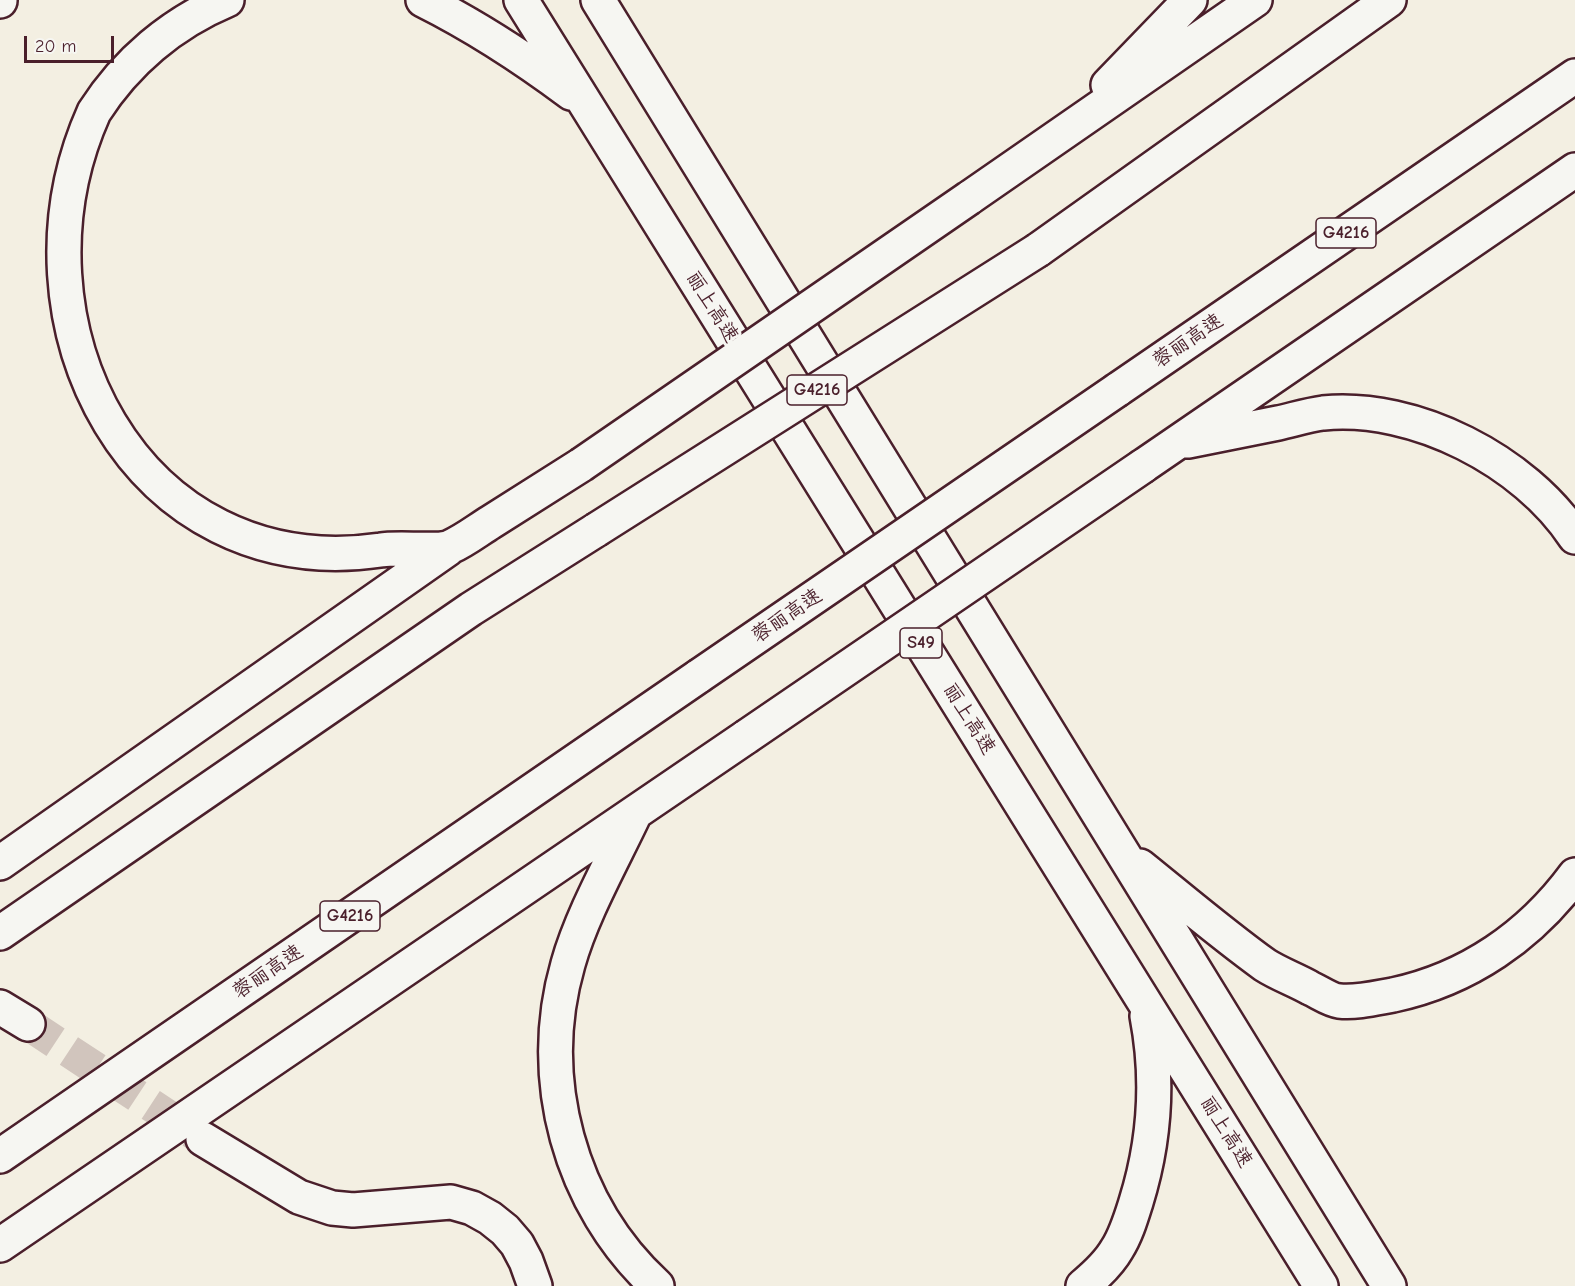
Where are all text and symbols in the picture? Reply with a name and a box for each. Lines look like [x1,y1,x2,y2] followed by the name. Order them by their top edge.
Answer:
[27,24,117,62] scale bar
[35,36,76,57] text: 20 m
[1316,218,1376,248] road number: G4216
[681,267,743,347] street label: 丽上高速
[1148,309,1228,373] street label: 蓉丽高速
[787,375,847,405] road number: G4216
[747,584,827,648] street label: 蓉丽高速
[900,628,942,658] road number: S49
[938,679,1000,759] street label: 丽上高速
[320,901,380,931] road number: G4216
[228,940,308,1004] street label: 蓉丽高速
[1195,1092,1257,1172] street label: 丽上高速

